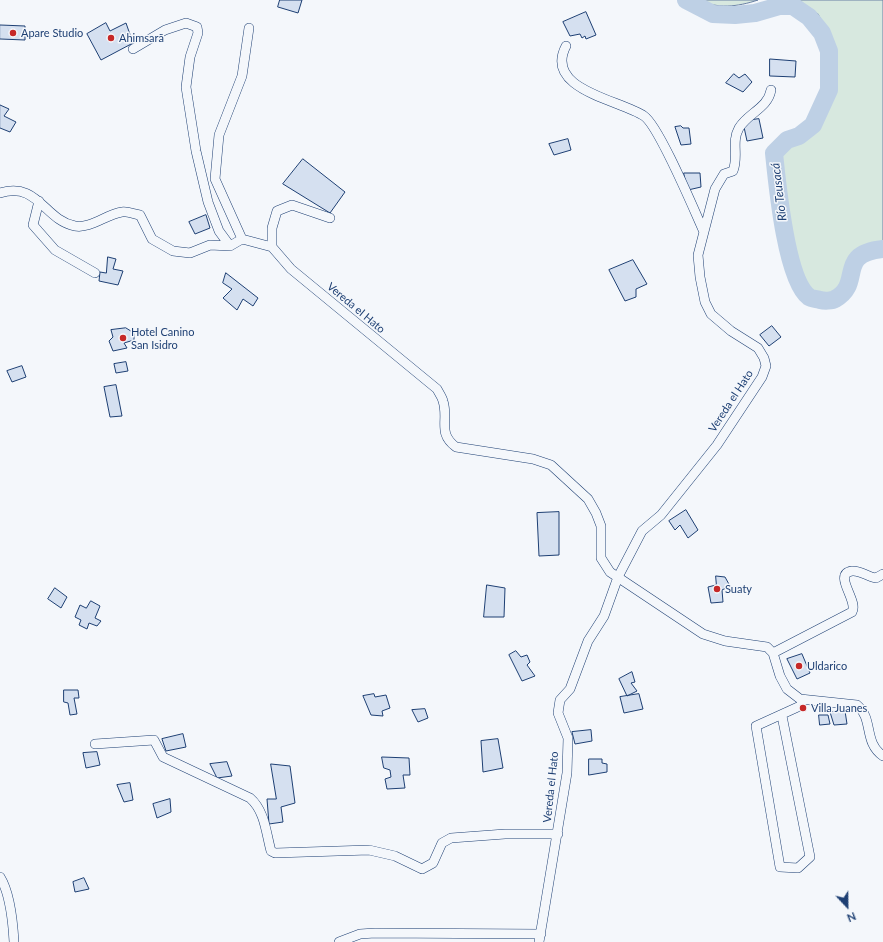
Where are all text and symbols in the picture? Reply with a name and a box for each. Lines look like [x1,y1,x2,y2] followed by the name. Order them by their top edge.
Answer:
[21,26,83,40] place label: Apare Studio
[8,28,18,38] marker: Apare Studio
[119,31,164,45] place label: Ahimsarã
[106,33,116,43] marker: Ahimsarã
[768,162,790,222] water label: Río Teusacá
[324,280,388,336] street label: Vereda el Hato
[131,325,194,351] place label: Hotel Canino San Isidro
[118,333,128,343] marker: Hotel Canino San Isidro
[706,367,756,435] street label: Vereda el Hato
[725,582,752,596] place label: Suaty
[712,584,722,594] marker: Suaty
[807,659,847,673] place label: Uldarico
[794,661,804,671] marker: Uldarico
[811,701,867,715] place label: Villa Juanes
[798,703,808,713] marker: Villa Juanes
[541,751,561,823] street label: Vereda el Hato
[827,886,867,926] north arrow
[845,910,858,925] text: N

